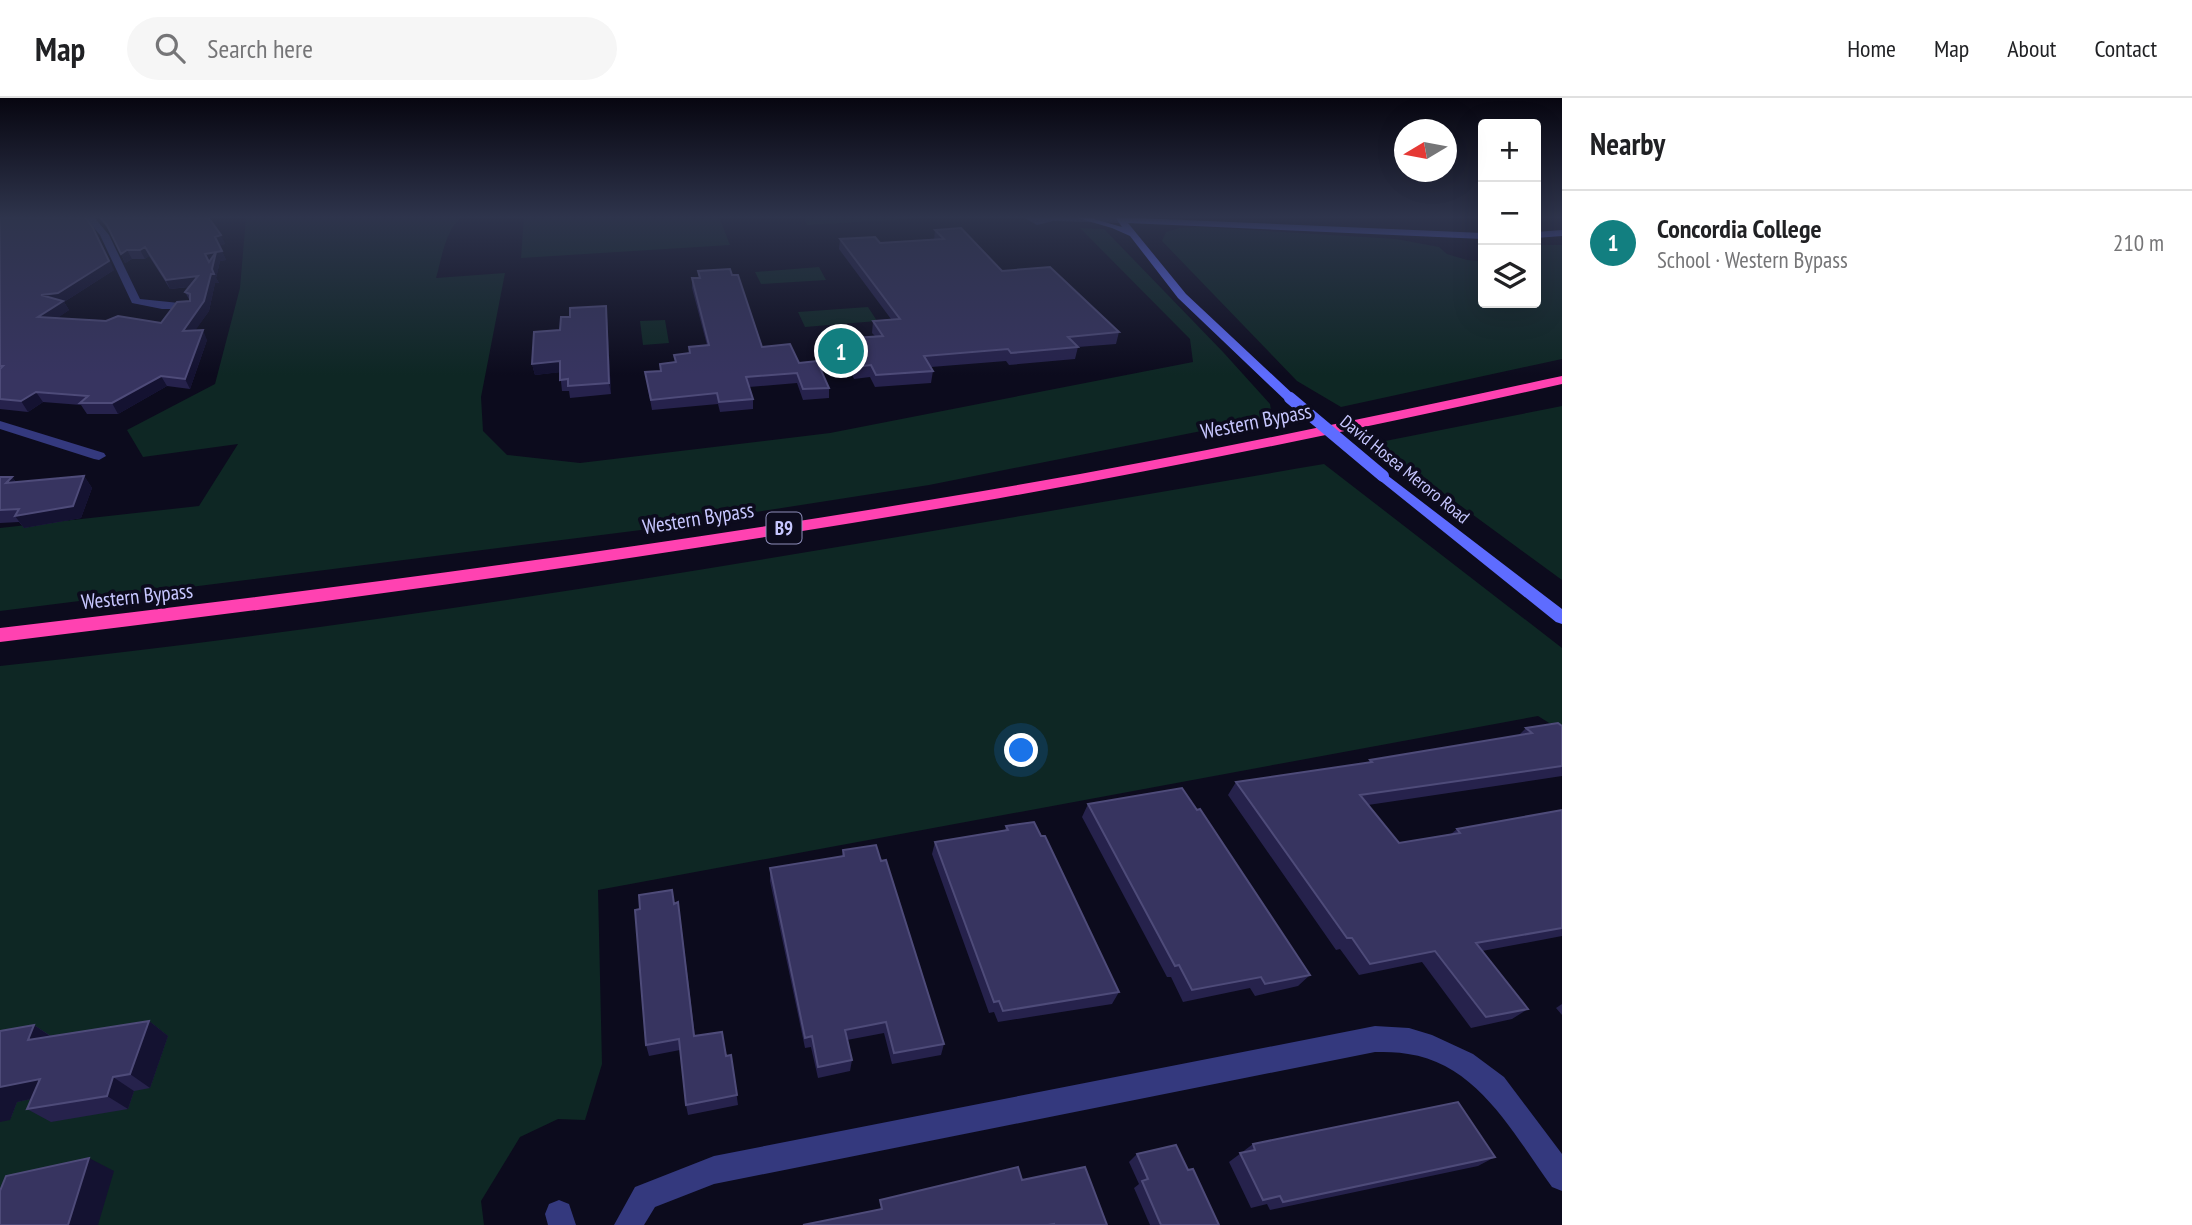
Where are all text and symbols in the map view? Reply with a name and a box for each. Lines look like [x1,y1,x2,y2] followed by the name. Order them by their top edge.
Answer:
[127,17,617,80] search box
[35,27,85,70] text: Map
[151,29,189,67] icon: search
[207,32,313,65] text: Search here
[1847,33,1896,64] text: Home
[1934,33,1969,64] text: Map
[2007,33,2056,64] text: About
[2094,33,2157,64] text: Contact
[1394,119,1457,182] north arrow
[1478,119,1541,308] map controls
[1478,119,1541,182] button: +
[1590,124,1665,163] text: Nearby
[1478,182,1541,245] button: −
[1657,212,1822,245] text: Concordia College
[1608,228,1619,257] text: 1
[2113,228,2164,257] text: 210 m
[1478,245,1541,308] button: layers
[1657,245,1848,274] text: School · Western Bypass
[818,325,864,377] pin: 1
[1198,397,1314,445] street label: Western Bypass
[1336,410,1474,528] street label: David Hosea Meroro Road
[640,496,756,540] street label: Western Bypass
[766,512,802,544] road number: B9
[80,577,194,615] street label: Western Bypass
[1004,733,1038,767] your location

